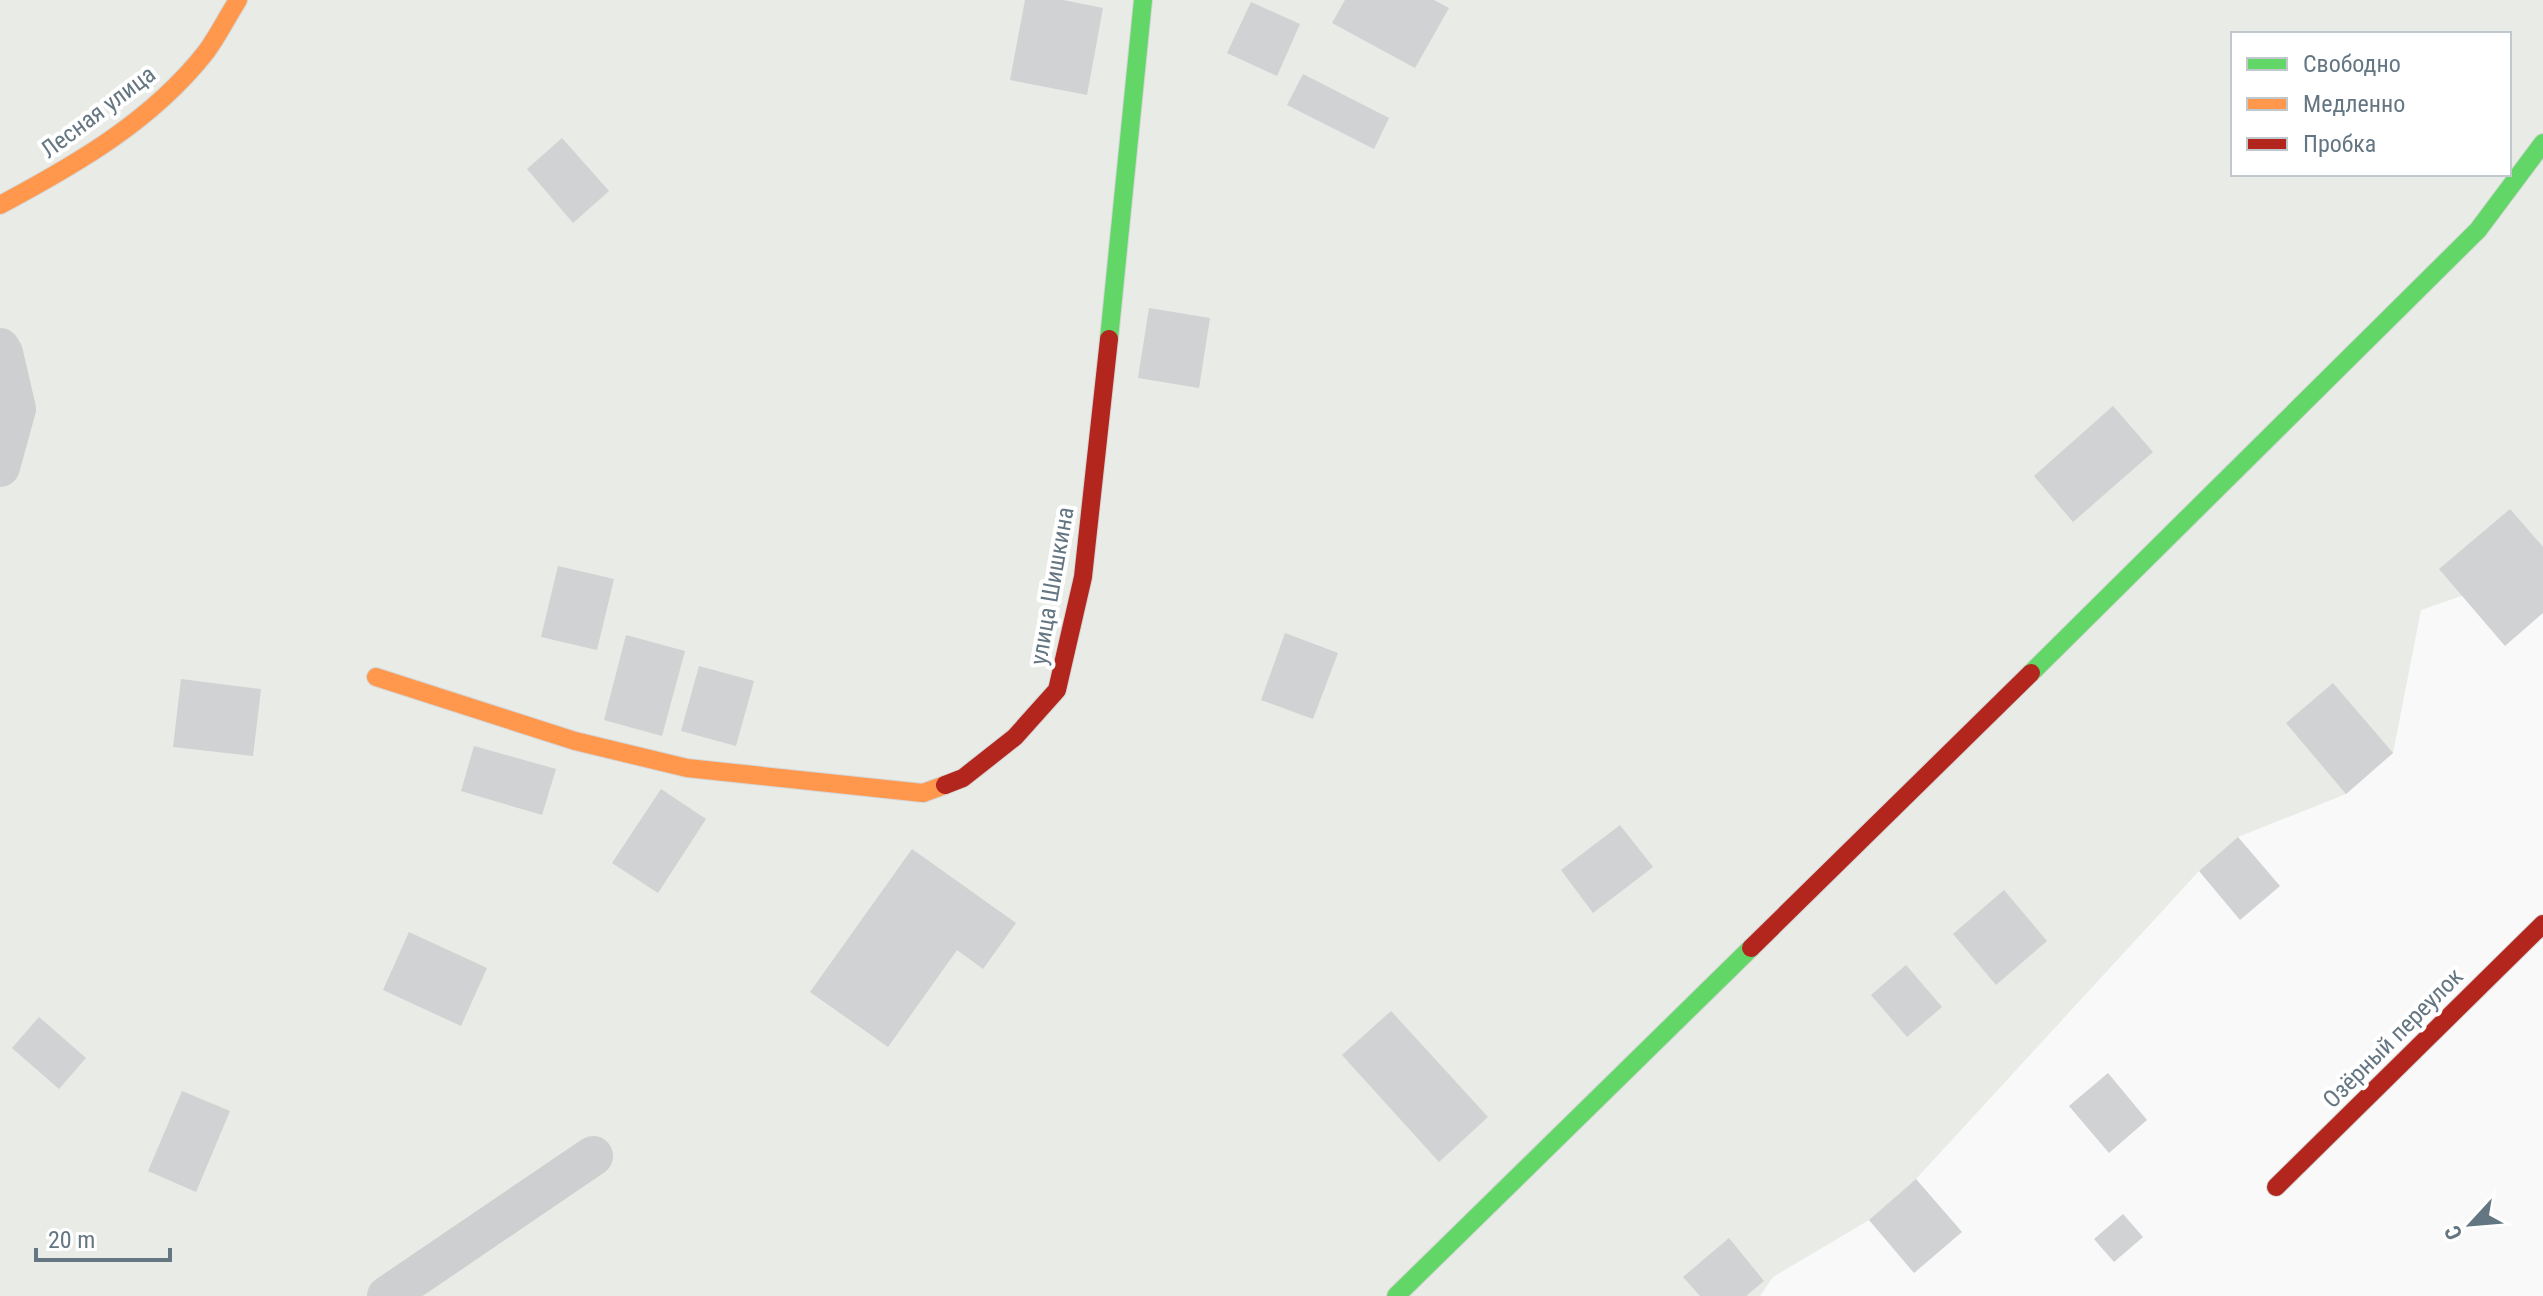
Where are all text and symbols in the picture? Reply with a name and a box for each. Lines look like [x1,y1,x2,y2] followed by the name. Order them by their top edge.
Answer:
[2231,32,2511,176] legend
[2303,50,2401,78] text: Свободно
[35,60,161,164] street label: Лесная улица
[2303,90,2405,118] text: Медленно
[2303,130,2376,158] text: Пробка
[1024,505,1080,667] street label: улица Шишкина
[2317,962,2469,1114] street label: Озёрный переулок
[2431,1184,2511,1264] north arrow
[36,1212,170,1262] scale bar
[2439,1221,2467,1244] text: С
[48,1226,95,1254] text: 20 m

